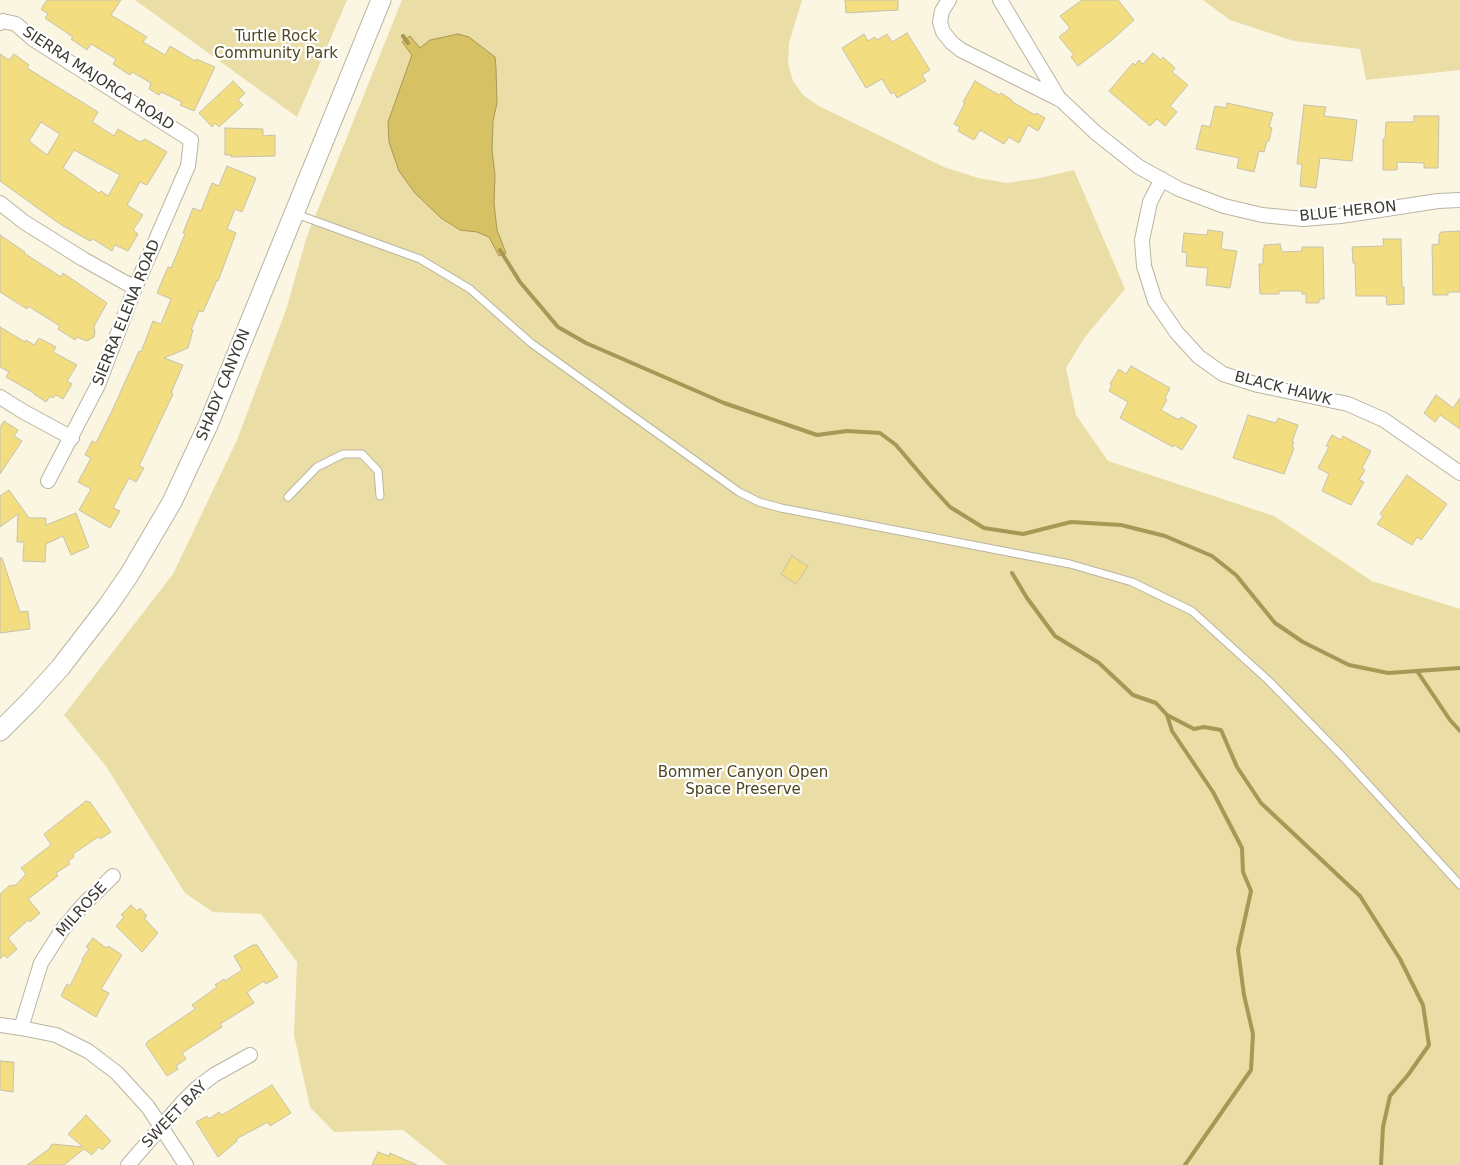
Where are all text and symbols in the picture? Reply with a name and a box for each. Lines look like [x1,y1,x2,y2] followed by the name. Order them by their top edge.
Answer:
[19,23,177,135] street label: SIERRA MAJORCA ROAD
[214,28,338,63] park label: Turtle Rock Community Park
[1299,198,1397,226] street label: BLUE HERON
[89,237,165,389] street label: SIERRA ELENA ROAD
[193,326,255,444] street label: SHADY CANYON
[1233,368,1333,410] street label: BLACK HAWK
[658,764,828,799] park label: Bommer Canyon Open Space Preserve
[53,879,111,941] street label: MILROSE
[139,1078,211,1152] street label: SWEET BAY

